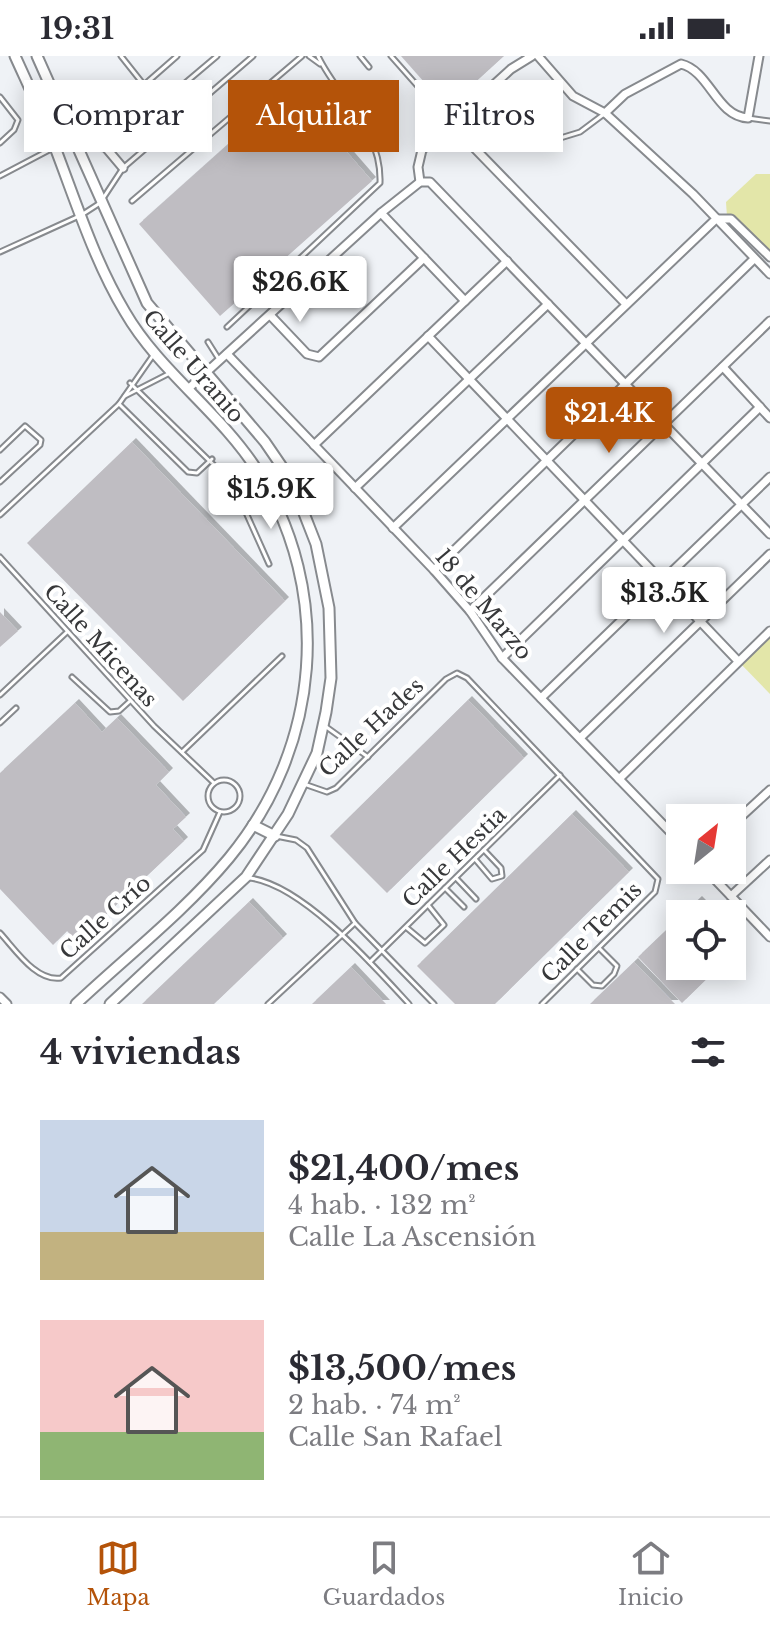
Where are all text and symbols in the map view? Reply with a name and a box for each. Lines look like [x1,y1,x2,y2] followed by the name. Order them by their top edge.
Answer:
[40,10,114,47] text: 19:31
[24,80,212,152] chip: Comprar
[228,80,399,152] chip: Alquilar
[415,80,563,152] chip: Filtros
[235,256,365,324] pin: $26.6K
[252,266,348,298] text: $26.6K
[137,304,250,428] street label: Calle Uranio
[544,387,674,455] pin: $21.4K
[564,397,654,429] text: $21.4K
[206,463,336,531] pin: $15.9K
[226,473,316,505] text: $15.9K
[429,543,538,665] street label: 18 de Marzo
[599,567,729,635] pin: $13.5K
[620,577,708,609] text: $13.5K
[38,578,163,712] street label: Calle Micenas
[313,672,429,783] street label: Calle Hades
[397,801,512,913] street label: Calle Hestia
[666,804,746,884] north arrow
[666,804,746,980] map controls
[54,870,156,965] street label: Calle Crío
[535,876,647,988] street label: Calle Temis
[666,900,746,980] button: locate
[686,1030,730,1074] icon: filters
[40,1031,241,1073] text: 4 viviendas
[288,1147,519,1189] text: $21,400/mes
[104,1152,200,1248] icon: home
[288,1189,476,1221] text: 4 hab. · 132 m²
[288,1221,536,1253] text: Calle La Ascensión
[288,1347,516,1389] text: $13,500/mes
[104,1352,200,1448] icon: home
[288,1389,461,1421] text: 2 hab. · 74 m²
[288,1421,502,1453] text: Calle San Rafael
[86,1536,150,1611] tab: Mapa
[323,1536,445,1611] tab: Guardados
[618,1536,684,1611] tab: Inicio

